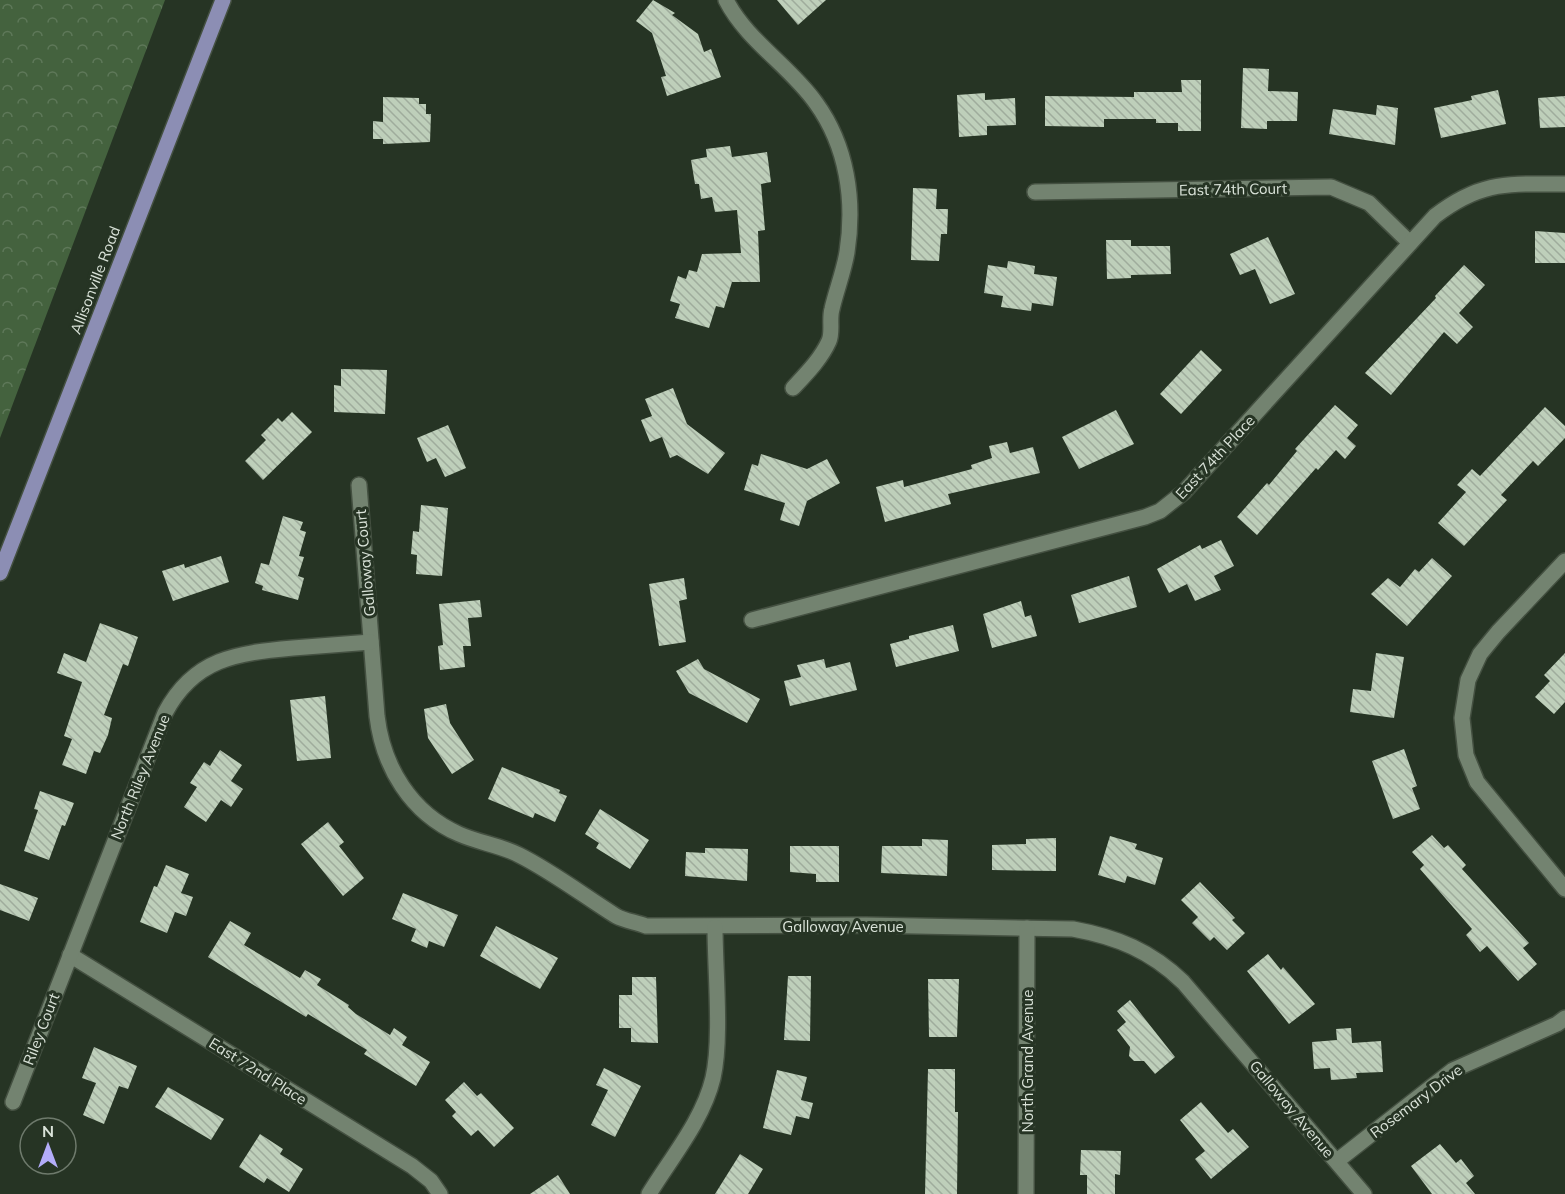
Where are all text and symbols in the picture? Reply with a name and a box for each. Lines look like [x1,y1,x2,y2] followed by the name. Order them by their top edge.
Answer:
[1179,179,1287,199] street label: East 74th Court
[66,223,124,337] street label: Allisonville Road
[1171,411,1259,503] street label: East 74th Place
[351,509,379,617] street label: Galloway Court
[106,712,174,842] street label: North Riley Avenue
[782,917,904,936] street label: Galloway Avenue
[19,990,63,1068] street label: Riley Court
[1018,990,1037,1132] street label: North Grand Avenue
[206,1033,310,1109] street label: East 72nd Place
[1246,1056,1338,1162] street label: Galloway Avenue
[1366,1060,1466,1142] street label: Rosemary Drive
[18,1116,78,1176] north arrow
[42,1121,54,1141] text: N

